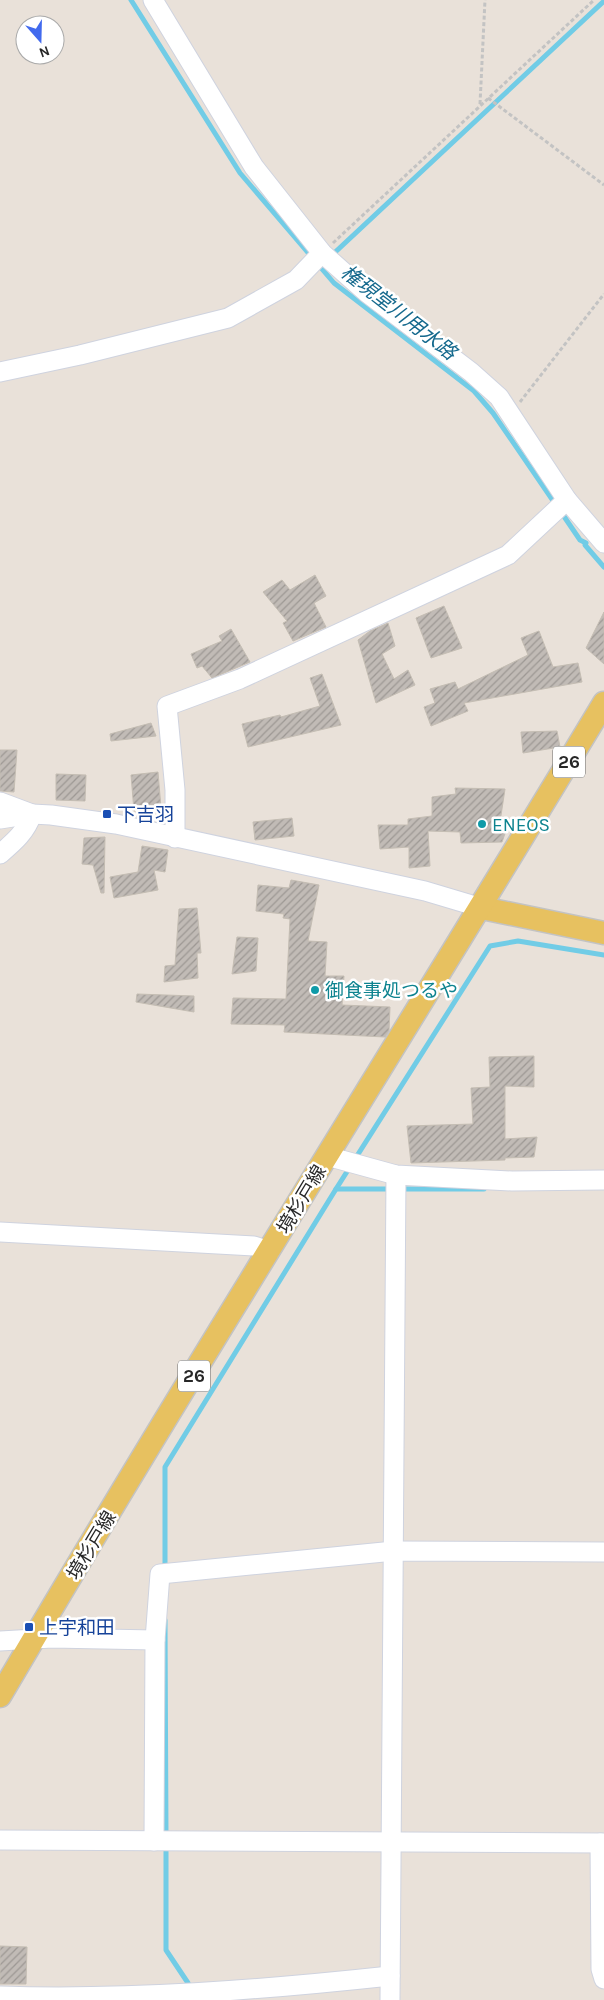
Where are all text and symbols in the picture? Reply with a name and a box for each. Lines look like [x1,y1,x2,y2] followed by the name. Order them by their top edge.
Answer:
[15,15,65,65] north arrow
[37,42,52,61] text: N
[336,260,463,366] water label: 権現堂川用水路
[553,746,585,778] road number: 26
[117,804,174,826] place label: 下吉羽
[101,808,113,820] marker: 下吉羽
[492,814,550,836] place label: ENEOS
[476,818,488,830] marker: ENEOS
[325,980,458,1002] place label: 御食事処つるや
[309,984,321,996] marker: 御食事処つるや
[273,1161,331,1238] street label: 境杉戸線
[178,1360,210,1392] road number: 26
[63,1507,121,1584] street label: 境杉戸線
[39,1617,115,1639] place label: 上宇和田
[23,1621,35,1633] marker: 上宇和田

